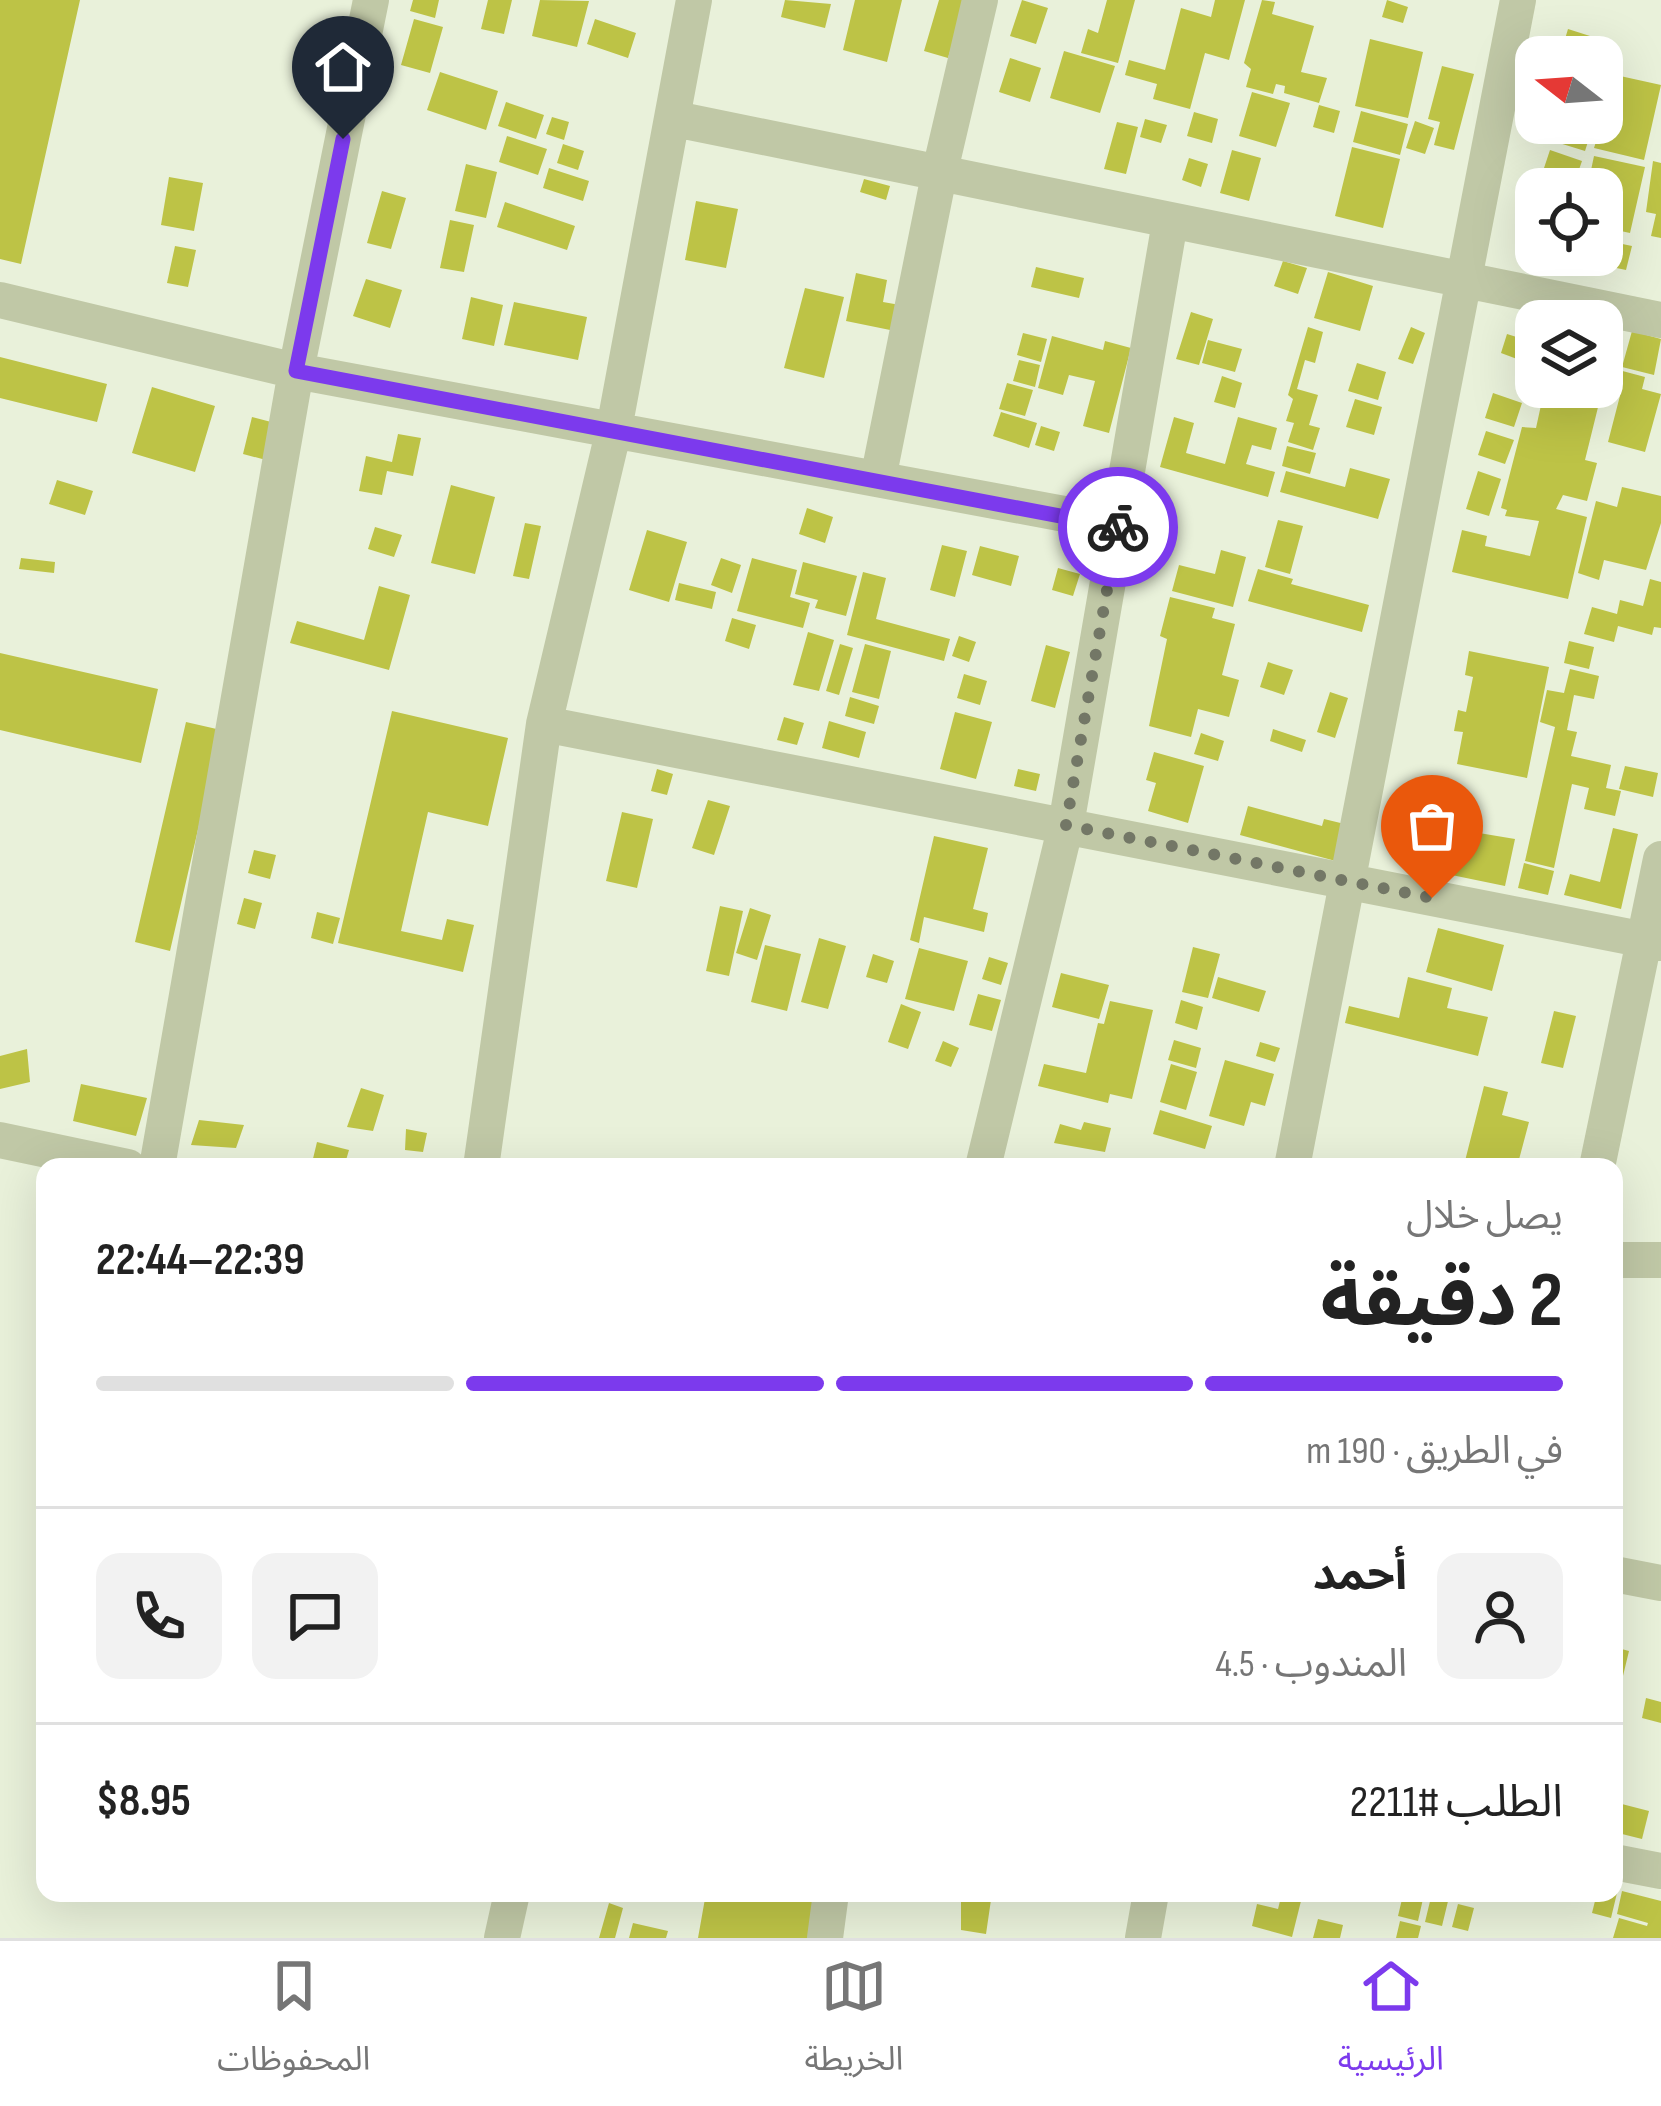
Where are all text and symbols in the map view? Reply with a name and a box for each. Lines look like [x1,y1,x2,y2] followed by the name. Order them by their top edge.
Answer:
[292,16,394,139] pin
[310,34,376,100] icon: home
[1515,36,1623,144] north arrow
[1515,36,1623,408] map controls
[1515,168,1623,276] button: locate
[1515,300,1623,408] button: layers
[1058,467,1178,587] courier
[1085,494,1151,560] icon: bike
[1381,775,1483,898] pin
[1399,793,1465,859] icon: bag
[1406,1193,1563,1240] text: يصل خلال
[96,1233,305,1288] text: 22:39–22:44
[1320,1255,1563,1348] text: 2 دقيقة
[1306,1428,1563,1475] text: في الطريق · 190 m
[1313,1548,1407,1603] text: أحمد
[96,1553,222,1679] button: phone
[252,1553,378,1679] button: chat
[1437,1553,1563,1679] button: person
[1215,1641,1407,1688] text: المندوب · 4.5
[96,1774,191,1829] text: $8.95
[1350,1775,1563,1830] text: الطلب #2211
[217,1953,370,2094] tab: المحفوظات
[805,1953,903,2094] tab: الخريطة
[1338,1953,1444,2094] tab: الرئيسية

